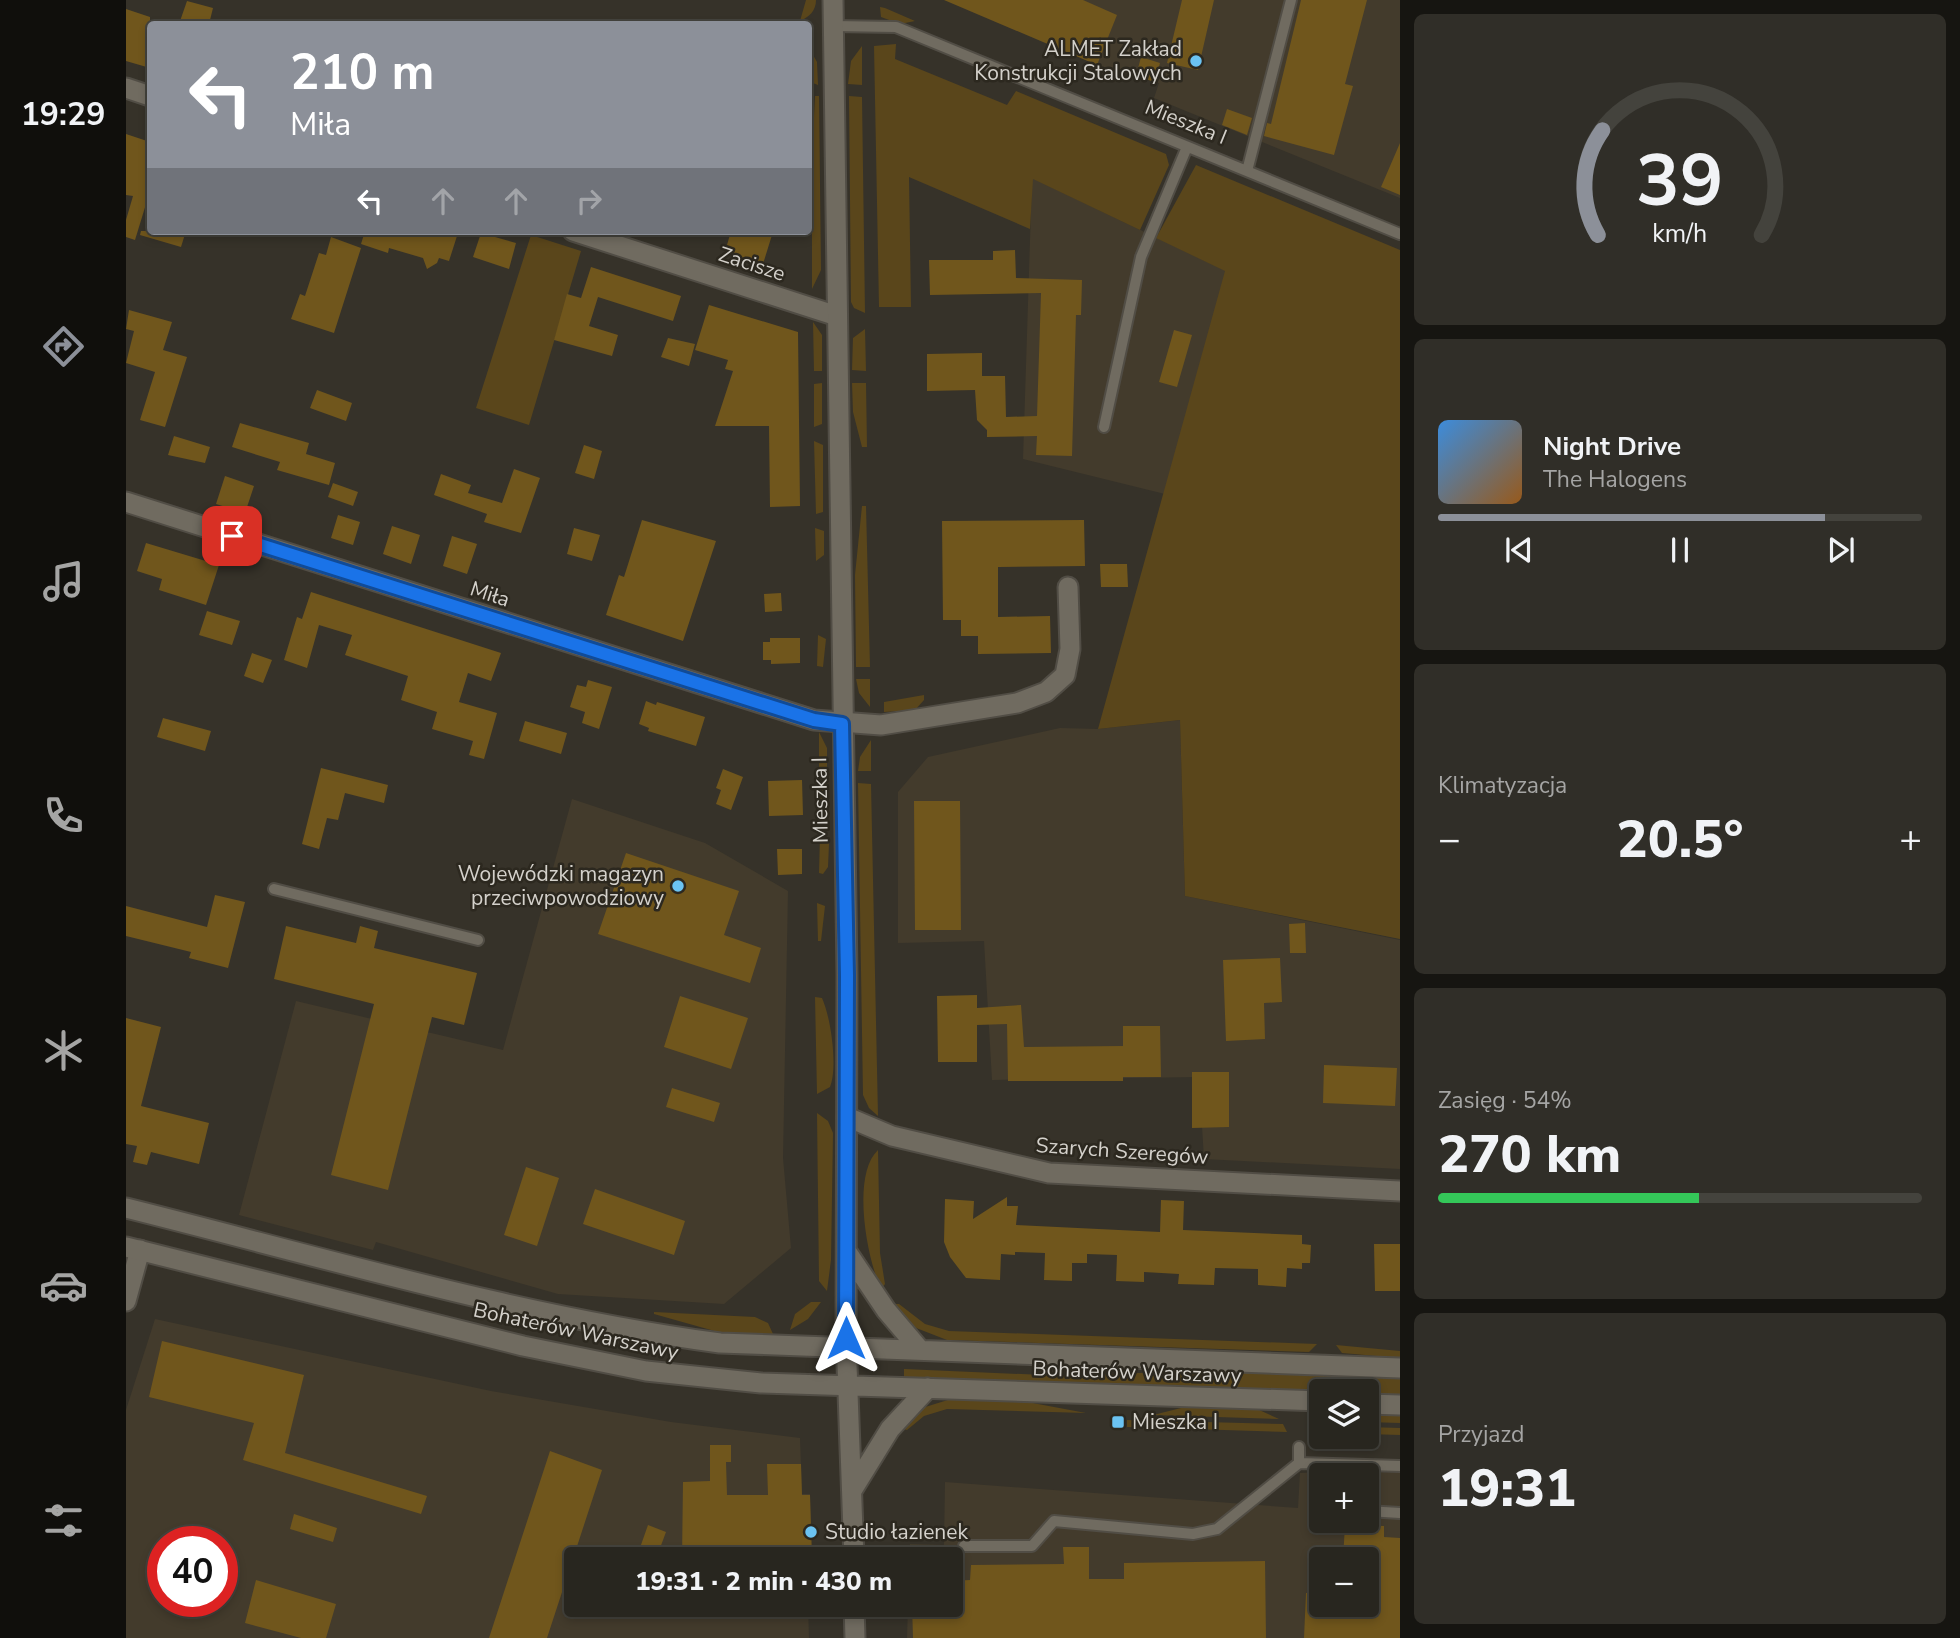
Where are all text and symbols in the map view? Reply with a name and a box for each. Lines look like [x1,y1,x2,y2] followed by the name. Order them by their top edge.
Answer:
[974,35,1182,87] place label: ALMET Zakład Konstrukcji Stalowych
[290,39,434,106] text: 210 m
[175,49,266,140] icon: left
[1188,53,1204,69] marker: ALMET Zakład Konstrukcji Stalowych
[21,93,105,136] text: 19:29
[1141,93,1231,151] street label: Mieszka I
[290,103,351,146] text: Miła
[1636,132,1724,232] text: 39
[351,182,389,220] icon: left
[424,182,462,220] icon: ahead
[497,182,535,220] icon: ahead
[570,182,608,220] icon: right
[1652,217,1708,251] text: km/h
[715,240,789,288] street label: Zacisze
[39,322,88,371] icon: directions
[1543,429,1681,464] text: Night Drive
[1543,464,1687,495] text: The Halogens
[202,506,262,566] pin
[213,517,251,555] icon: arrive
[1500,531,1538,569] icon: previous
[1661,531,1699,569] icon: pause
[1822,531,1860,569] icon: next
[39,557,88,606] icon: music
[467,574,513,614] street label: Miła
[805,757,835,843] street label: Mieszka I
[1438,770,1567,801] text: Klimatyzacja
[39,791,88,840] icon: phone
[1616,804,1744,875] text: 20.5°
[1438,814,1461,865] text: −
[1899,814,1922,865] text: +
[458,860,664,912] place label: Wojewódzki magazyn przeciwpowodziowy
[670,878,686,894] marker: Wojewódzki magazyn przeciwpowodziowy
[39,1026,88,1075] icon: climate
[1438,1085,1572,1116] text: Zasięg · 54%
[1438,1119,1621,1190] text: 270 km
[1035,1131,1210,1171] street label: Szarych Szeregów
[39,1261,88,1310] icon: car
[471,1296,681,1366] street label: Bohaterów Warszawy
[809,1301,883,1375] position arrow
[1032,1354,1242,1390] street label: Bohaterów Warszawy
[1309,1379,1379,1617] map controls
[1309,1379,1379,1449] button: layers
[1132,1408,1218,1436] place label: Mieszka I
[1110,1414,1126,1430] marker: Mieszka I
[1438,1419,1524,1450] text: Przyjazd
[1438,1453,1576,1524] text: 19:31
[1309,1463,1379,1533] button: +
[39,1496,88,1545] icon: filters
[825,1518,968,1546] place label: Studio łazienek
[803,1524,819,1540] marker: Studio łazienek
[147,1526,238,1617] speed limit sign: 40
[1309,1547,1379,1617] button: −
[635,1564,892,1599] text: 19:31 · 2 min · 430 m

